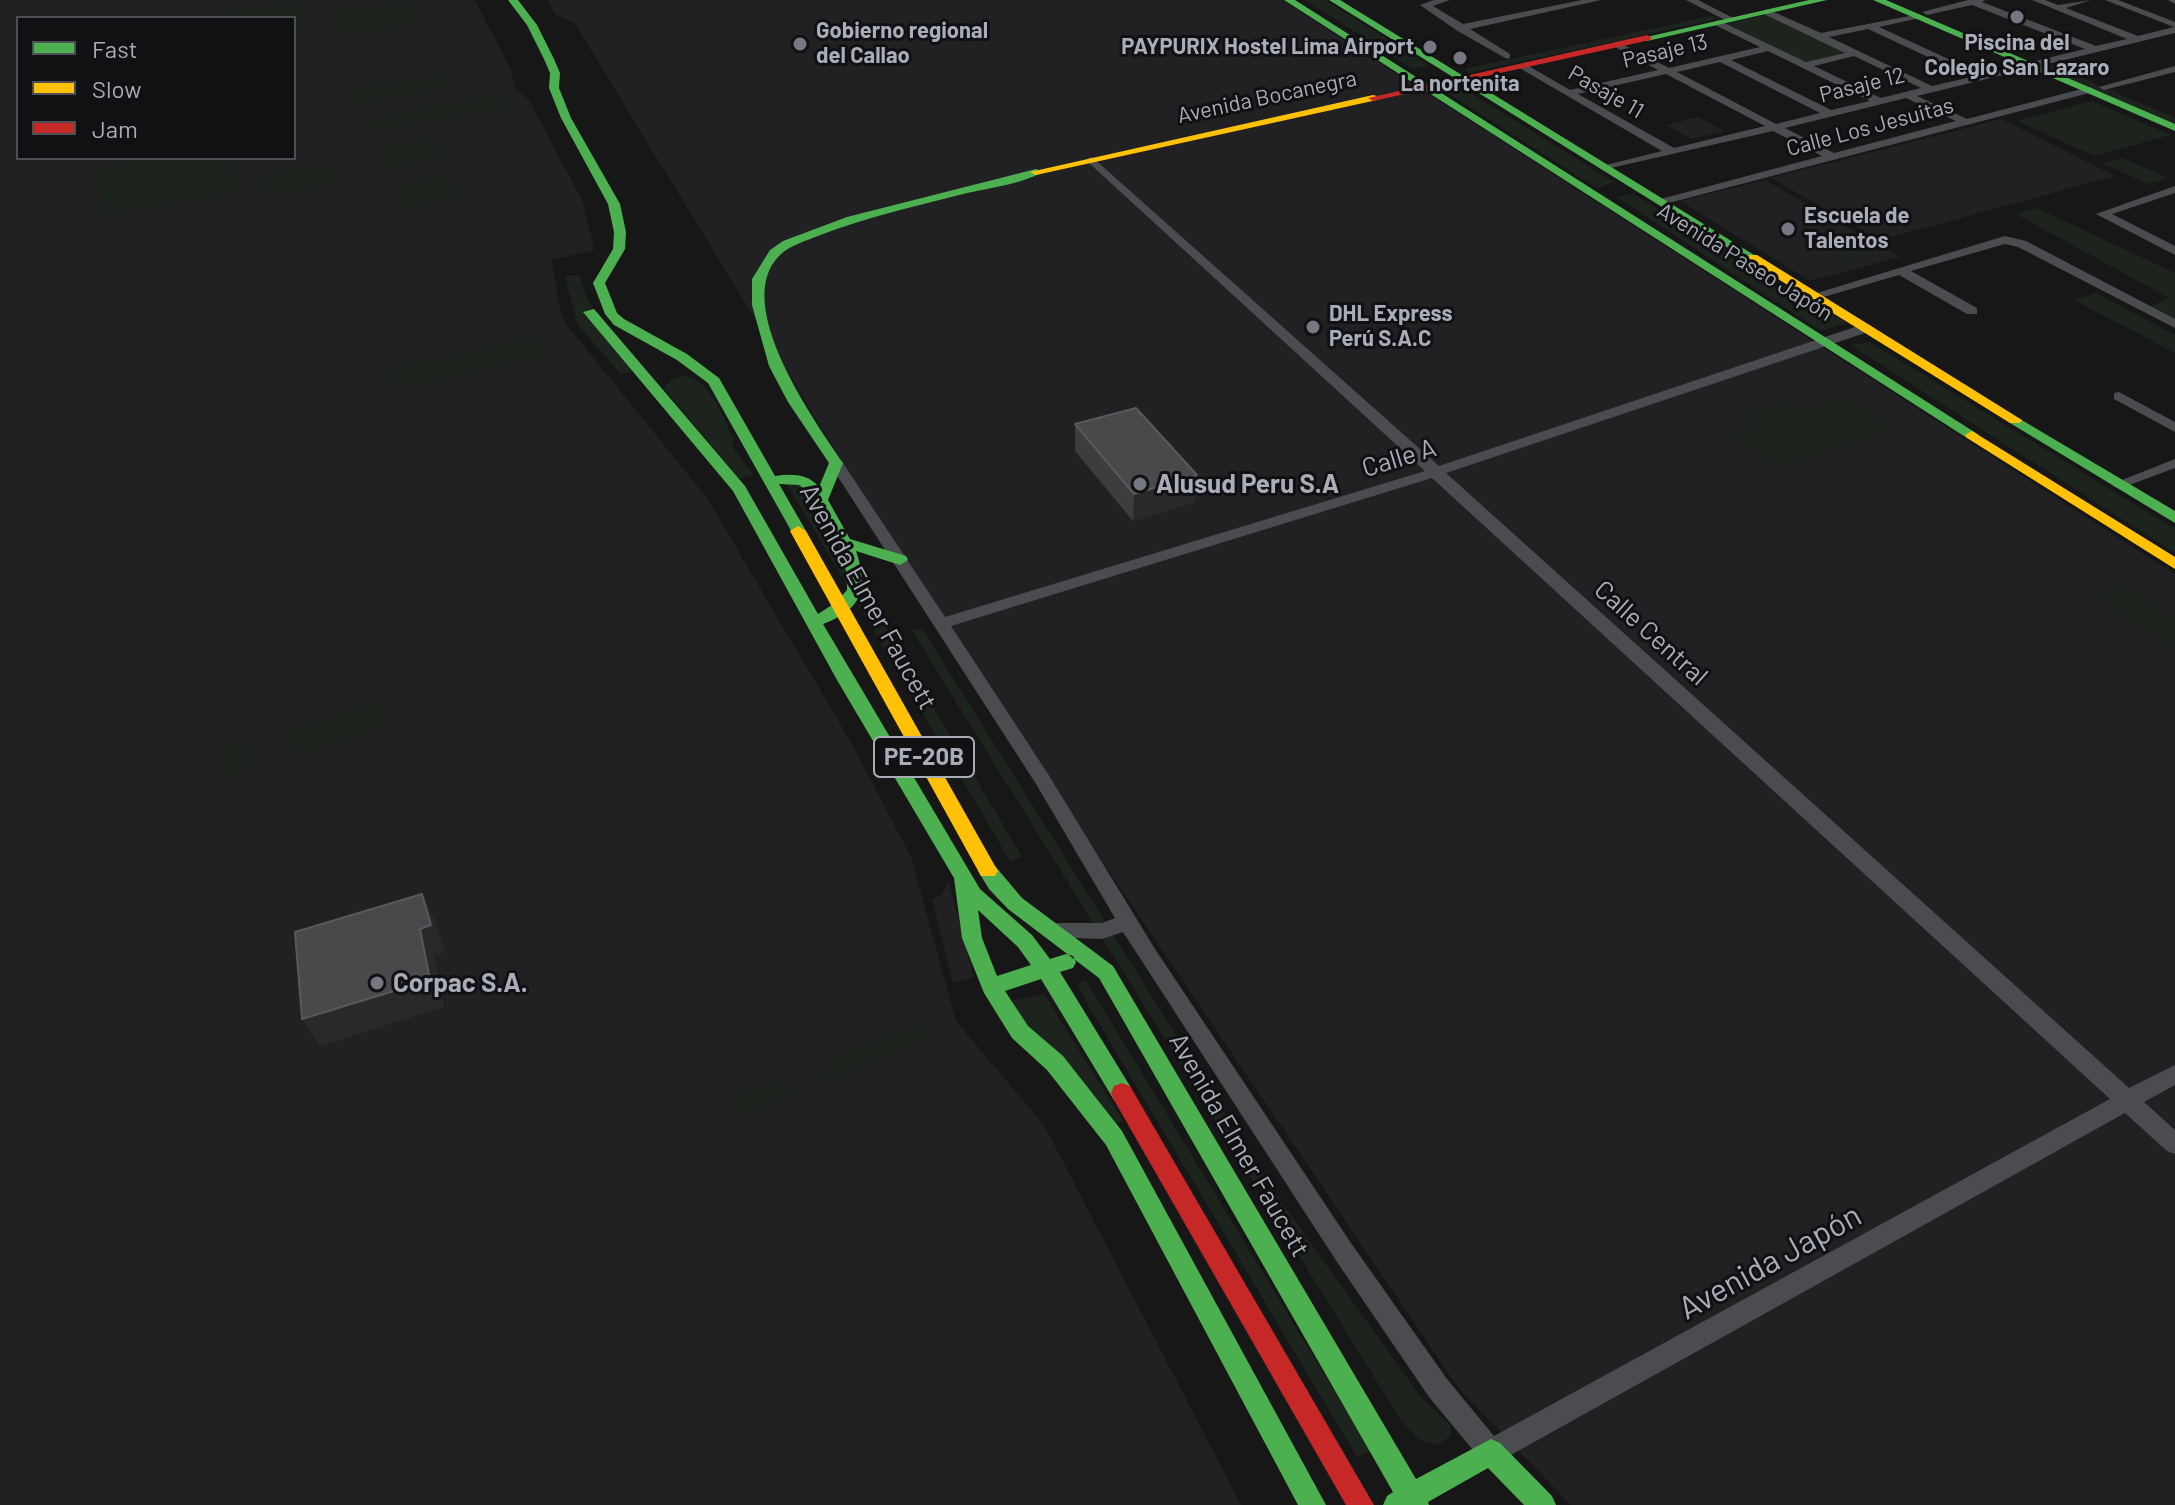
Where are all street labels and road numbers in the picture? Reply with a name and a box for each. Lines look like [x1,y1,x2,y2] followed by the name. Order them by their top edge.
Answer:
[1620,28,1710,74] street label: Pasaje 13
[1563,60,1649,124] street label: Pasaje 11
[1817,62,1907,108] street label: Pasaje 12
[1175,65,1359,129] street label: Avenida Bocanegra
[1783,92,1957,162] street label: Calle Los Jesuitas
[1652,197,1838,327] street label: Avenida Paseo Japón
[1358,432,1440,484] street label: Calle A
[793,479,943,715] street label: Avenida Elmer Faucett
[1588,574,1714,692] street label: Calle Central
[874,737,974,777] road number: PE-20B
[1162,1028,1316,1262] street label: Avenida Elmer Faucett
[1672,1196,1868,1328] street label: Avenida Japón

